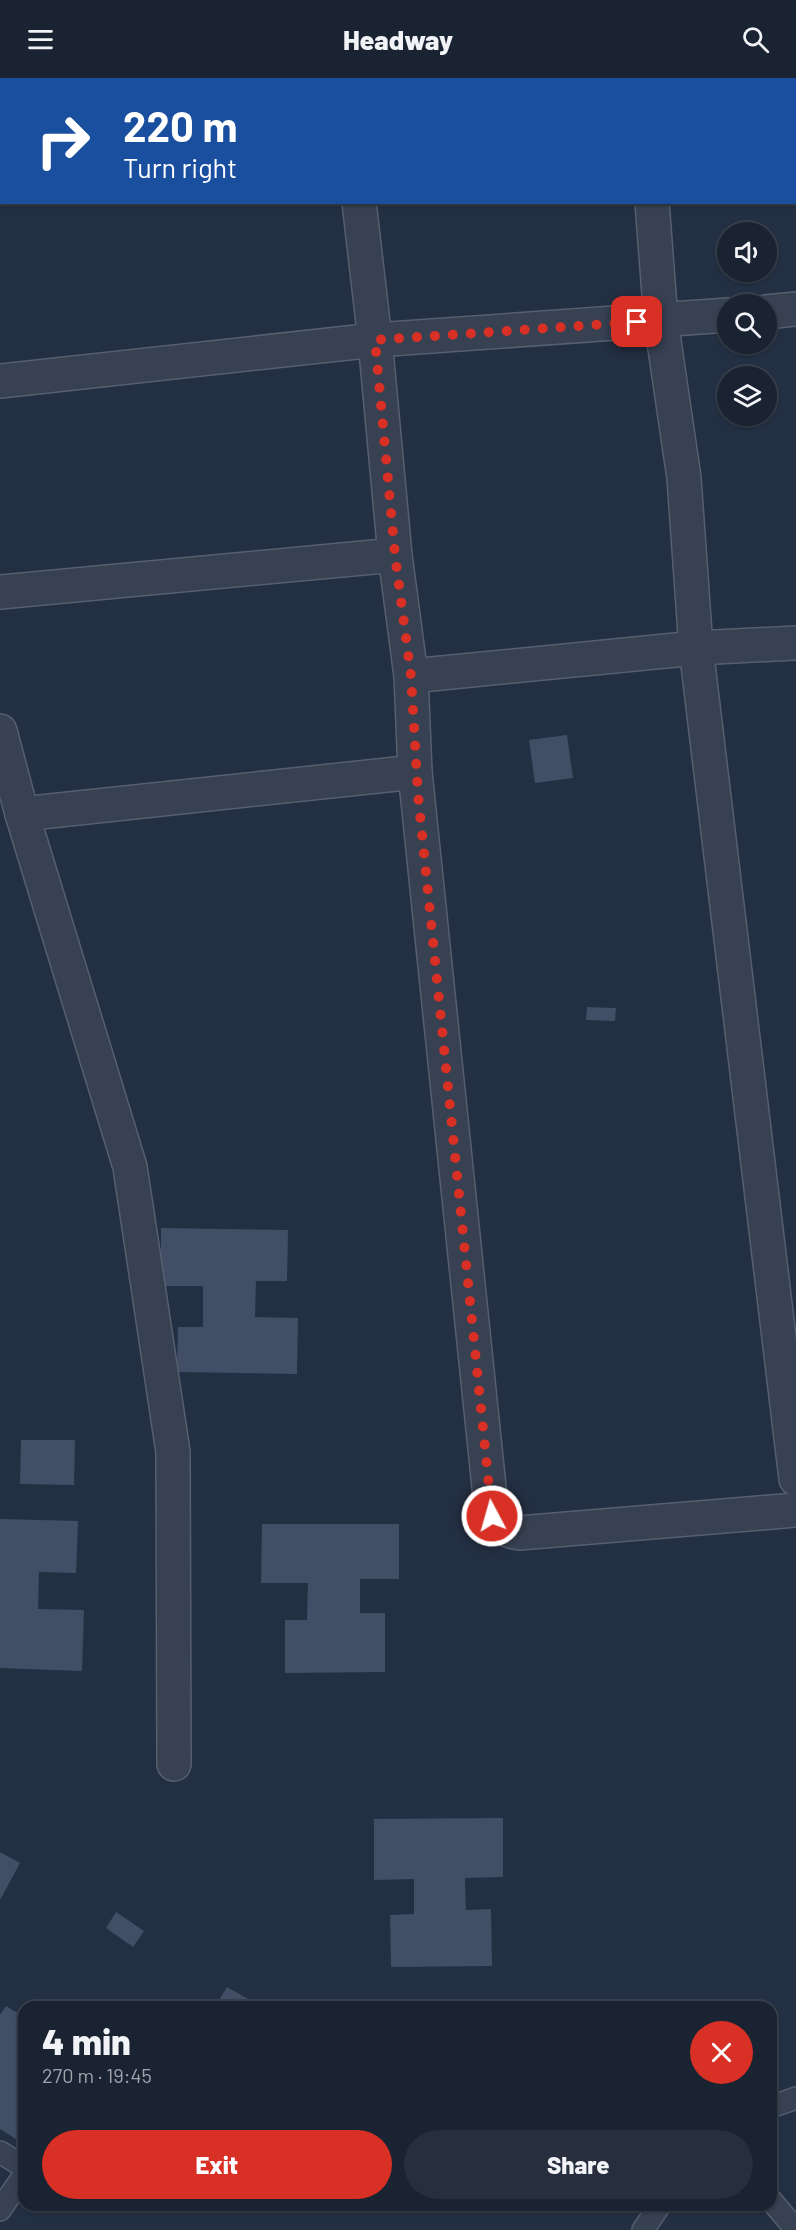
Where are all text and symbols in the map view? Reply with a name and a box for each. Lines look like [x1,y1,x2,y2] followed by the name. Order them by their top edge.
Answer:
[24,23,57,56] icon: menu
[343,23,453,55] text: Headway
[739,23,772,56] icon: search
[123,100,237,150] text: 220 m
[24,102,102,180] icon: right
[123,151,237,183] text: Turn right
[717,222,777,426] map controls
[717,222,777,282] button: sound
[717,294,777,354] button: search
[611,296,662,347] pin
[620,305,653,338] icon: arrive
[717,366,777,426] button: layers
[460,1484,524,1548] position arrow
[42,2019,131,2062] text: 4 min
[690,2021,753,2084] button: close
[42,2063,152,2087] text: 270 m · 19:45
[42,2130,392,2199] button: Exit
[404,2130,753,2199] button: Share

